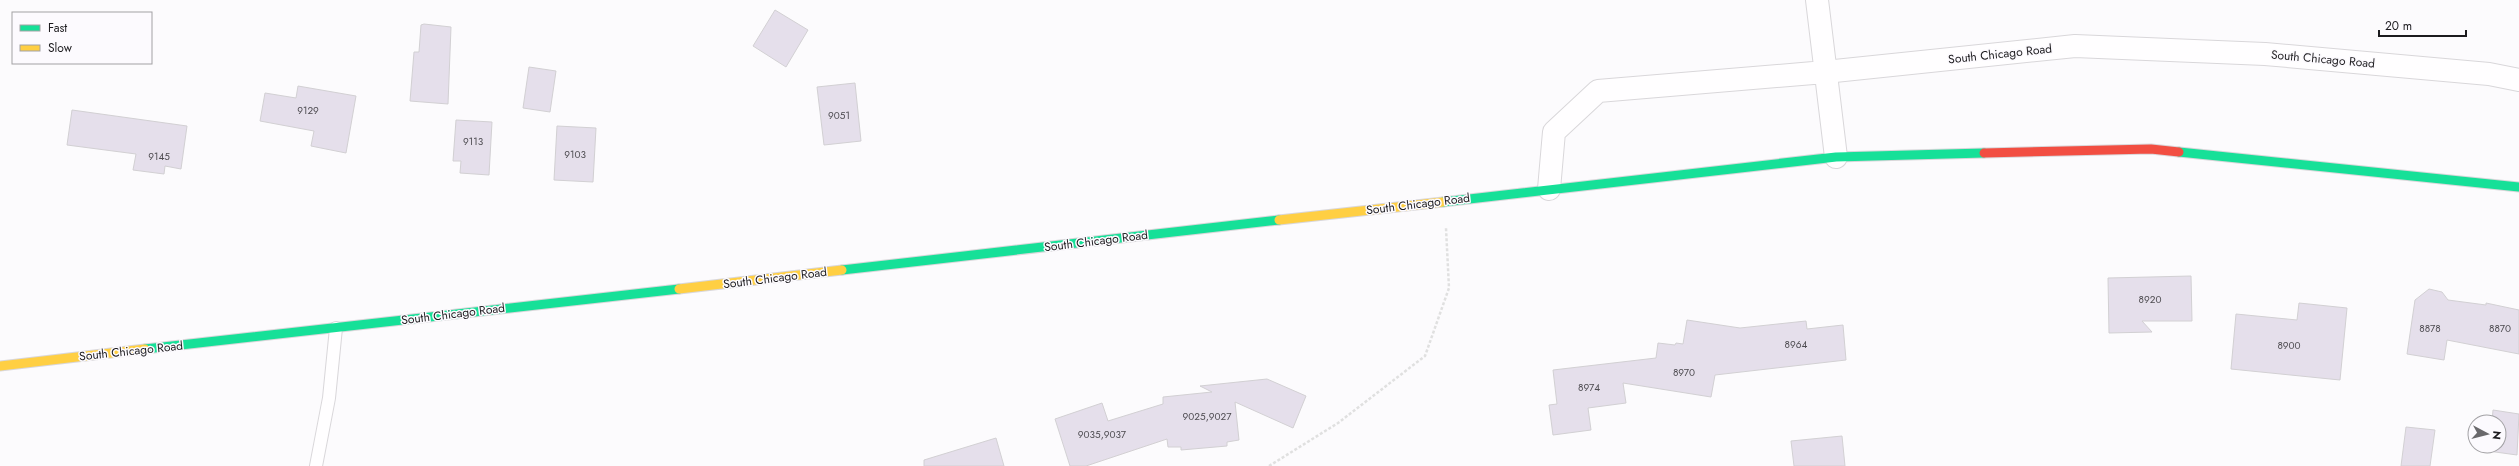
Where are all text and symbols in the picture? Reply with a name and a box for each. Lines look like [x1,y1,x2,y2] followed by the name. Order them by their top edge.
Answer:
[12,12,152,64] legend
[2379,12,2466,38] scale bar
[2385,17,2412,35] text: 20 m
[48,19,67,37] text: Fast
[48,39,73,57] text: Slow
[1947,40,2053,68] street label: South Chicago Road
[2270,45,2376,73] street label: South Chicago Road
[297,103,319,118] house number: 9129
[828,108,850,123] house number: 9051
[463,134,484,149] house number: 9113
[564,147,586,162] house number: 9103
[148,149,170,164] house number: 9145
[1365,189,1471,219] street label: South Chicago Road
[1043,226,1149,256] street label: South Chicago Road
[722,263,828,293] street label: South Chicago Road
[2139,292,2161,307] house number: 8920
[400,299,506,329] street label: South Chicago Road
[2419,321,2441,336] house number: 8878
[2489,321,2511,336] house number: 8870
[78,337,184,365] street label: South Chicago Road
[1785,337,1808,352] house number: 8964
[2277,338,2301,353] house number: 8900
[1673,365,1695,380] house number: 8970
[1578,380,1600,395] house number: 8974
[1183,409,1232,424] house number: 9025,9027
[2467,414,2507,454] north arrow
[1078,427,1127,442] house number: 9035,9037
[2488,430,2505,441] text: N

